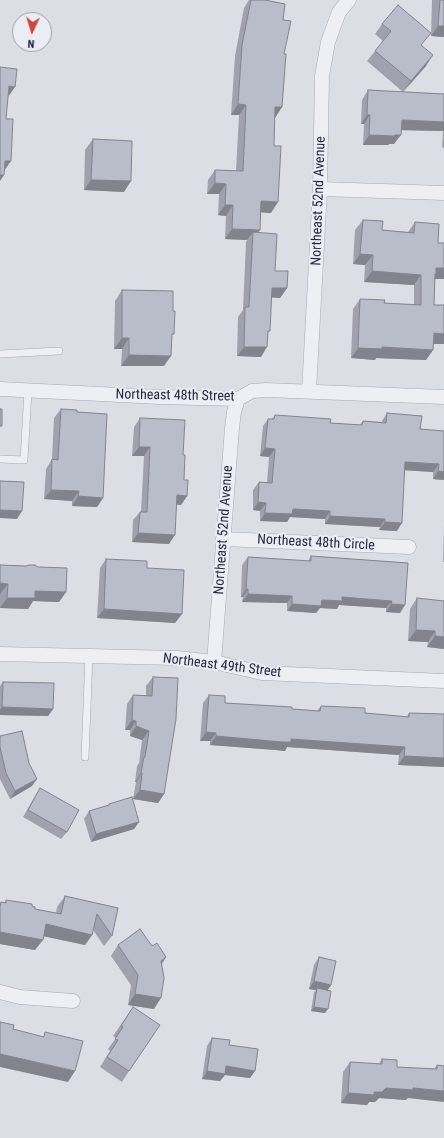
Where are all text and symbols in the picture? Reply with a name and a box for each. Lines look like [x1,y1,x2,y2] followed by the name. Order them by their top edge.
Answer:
[12,12,52,52] north arrow
[27,37,35,50] text: N
[308,136,330,266] street label: Northeast 52nd Avenue
[115,387,235,405] street label: Northeast 48th Street
[211,465,237,595] street label: Northeast 52nd Avenue
[257,532,375,554] street label: Northeast 48th Circle
[162,650,282,682] street label: Northeast 49th Street

